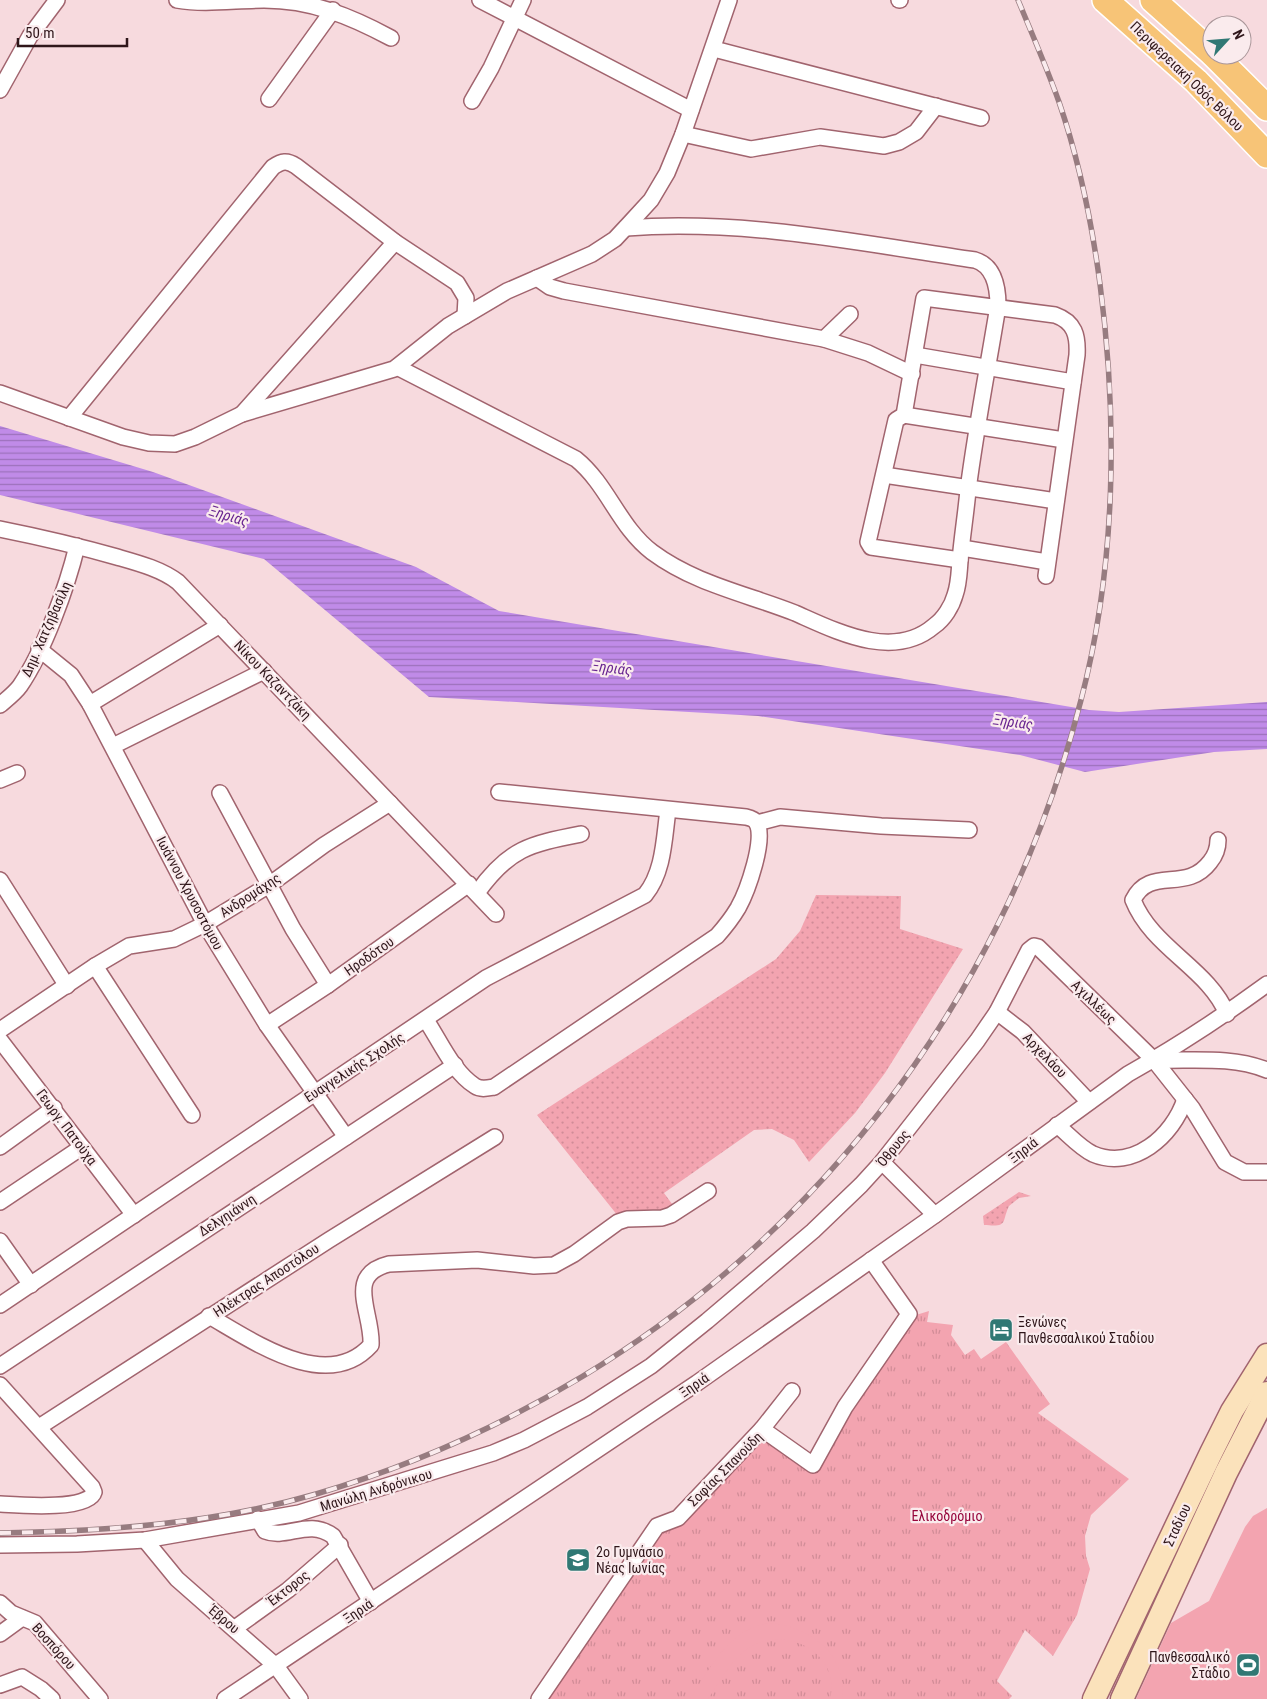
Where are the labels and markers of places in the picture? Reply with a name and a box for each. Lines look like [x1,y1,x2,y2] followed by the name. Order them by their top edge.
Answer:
[1018,1314,1154,1346] place label: Ξενώνες Πανθεσσαλικού Σταδίου
[988,1317,1014,1343] hotel icon: Ξενώνες Πανθεσσαλικού Σταδίου
[596,1544,665,1576] place label: 2ο Γυμνάσιο Νέας Ιωνίας
[565,1547,591,1573] school or university icon: 2ο Γυμνάσιο Νέας Ιωνίας
[1149,1649,1230,1681] place label: Πανθεσσαλικό Στάδιο
[1235,1652,1261,1678] sports icon: Πανθεσσαλικό Στάδιο

